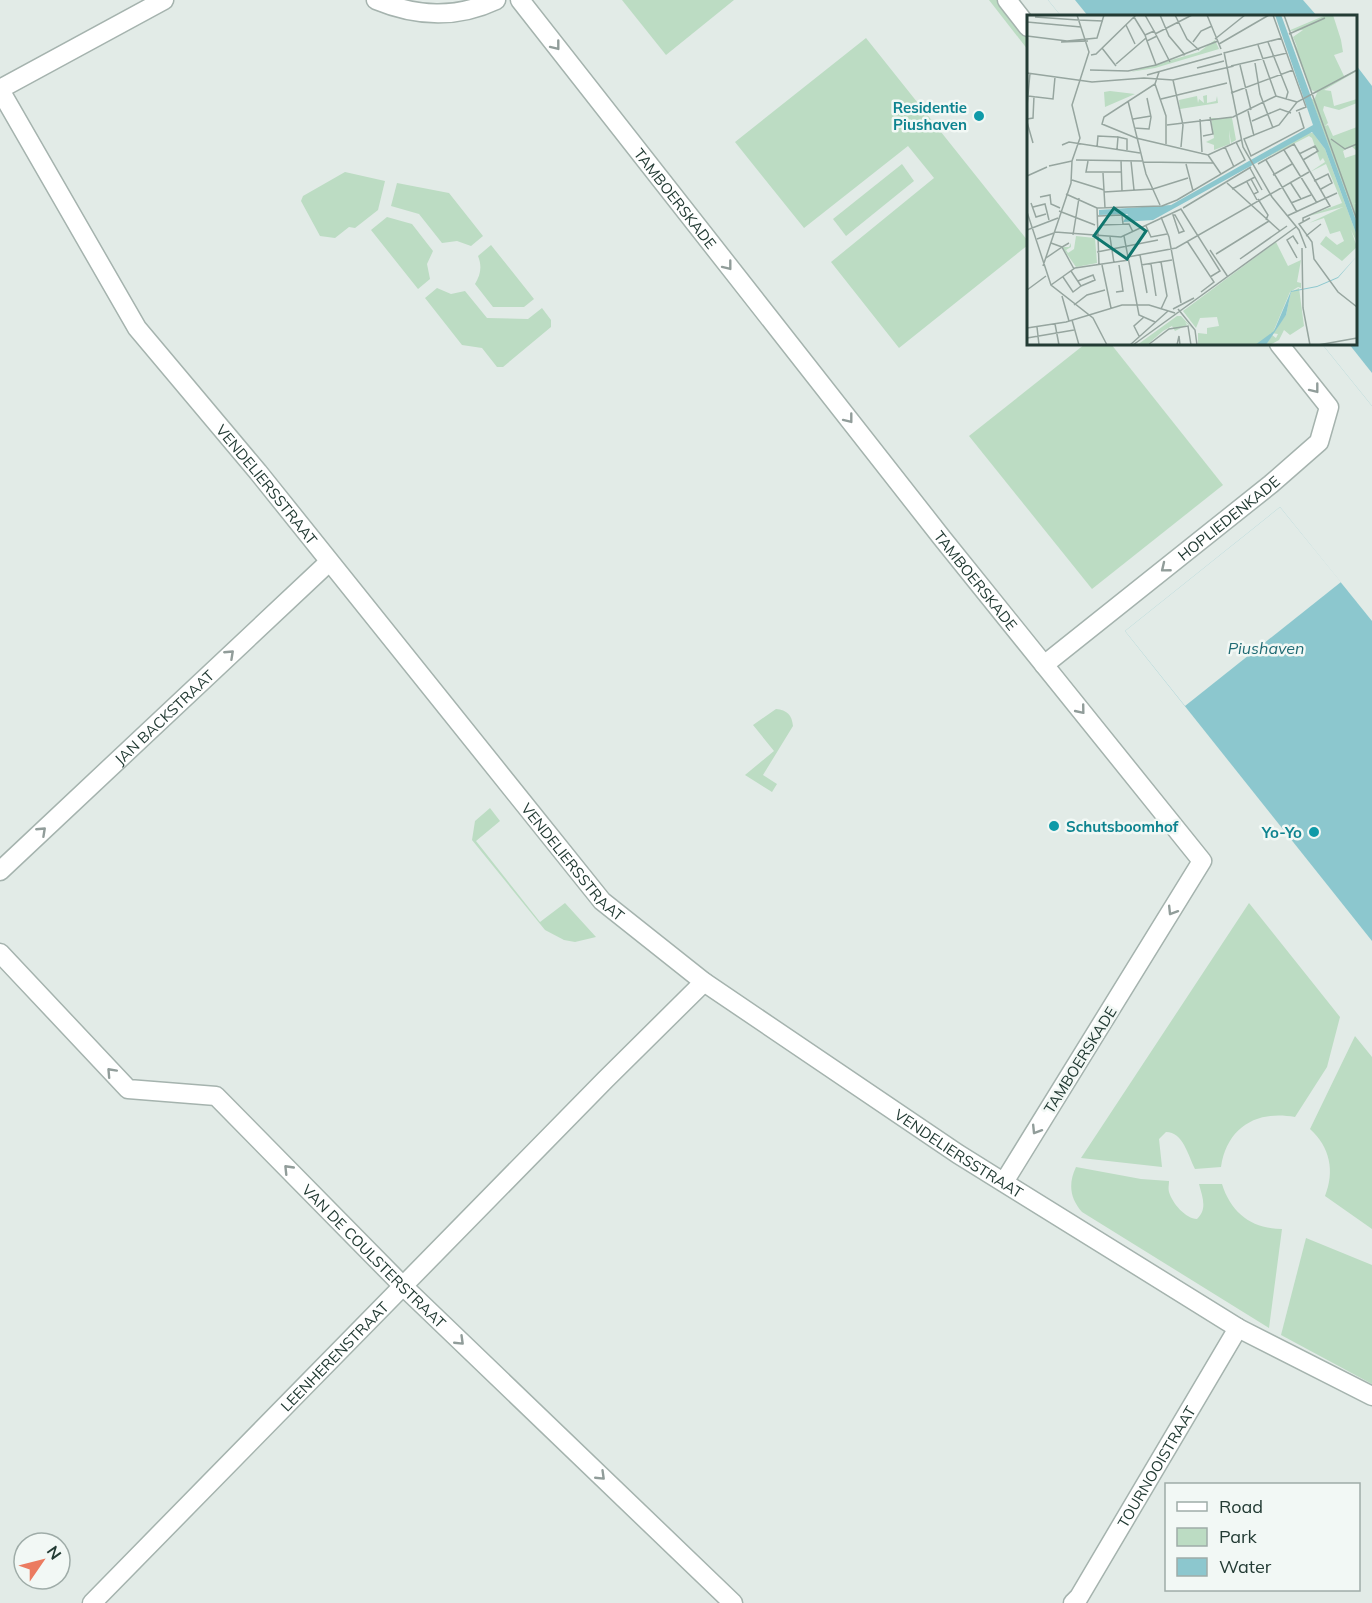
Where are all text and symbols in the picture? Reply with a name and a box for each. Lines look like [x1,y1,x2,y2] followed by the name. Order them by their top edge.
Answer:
[1027,15,1357,345] inset map
[549,39,560,50] one-way arrow
[893,98,967,134] place label: Residentie Piushaven
[972,109,986,123] marker: Residentie Piushaven
[630,144,721,252] street label: TAMBOERSKADE
[720,259,731,270] one-way arrow
[1308,383,1319,394] one-way arrow
[841,412,852,423] one-way arrow
[212,420,322,548] street label: VENDELIERSSTRAAT
[1174,471,1284,564] street label: HOPLIEDENKADE
[930,527,1022,634] street label: TAMBOERSKADE
[1161,561,1172,572] one-way arrow
[1228,638,1304,658] water label: Piushaven
[222,650,233,661] one-way arrow
[110,666,218,768] street label: JAN BACKSTRAAT
[1073,703,1084,714] one-way arrow
[517,799,628,925] street label: VENDELIERSSTRAAT
[1066,817,1179,836] place label: Schutsboomhof
[1047,819,1061,833] marker: Schutsboomhof
[1261,823,1302,842] place label: Yo-Yo
[1307,825,1321,839] marker: Yo-Yo
[36,827,46,838] one-way arrow
[1167,905,1179,915] one-way arrow
[1040,1003,1121,1117] street label: TAMBOERSKADE
[107,1068,118,1078] one-way arrow
[891,1104,1027,1202] street label: VENDELIERSSTRAAT
[1031,1124,1043,1134] one-way arrow
[285,1166,296,1177] one-way arrow
[298,1180,450,1332] street label: VAN DE COULSTERSTRAAT
[276,1297,392,1415] street label: LEENHERENSTRAAT
[454,1334,464,1345] one-way arrow
[1113,1402,1199,1531] street label: TOURNOOISTRAAT
[594,1469,604,1480] one-way arrow
[1165,1483,1360,1591] legend
[1219,1495,1263,1518] text: Road
[1219,1525,1258,1548] text: Park
[12,1531,72,1591] north arrow
[43,1542,66,1563] text: N
[1219,1555,1272,1578] text: Water

